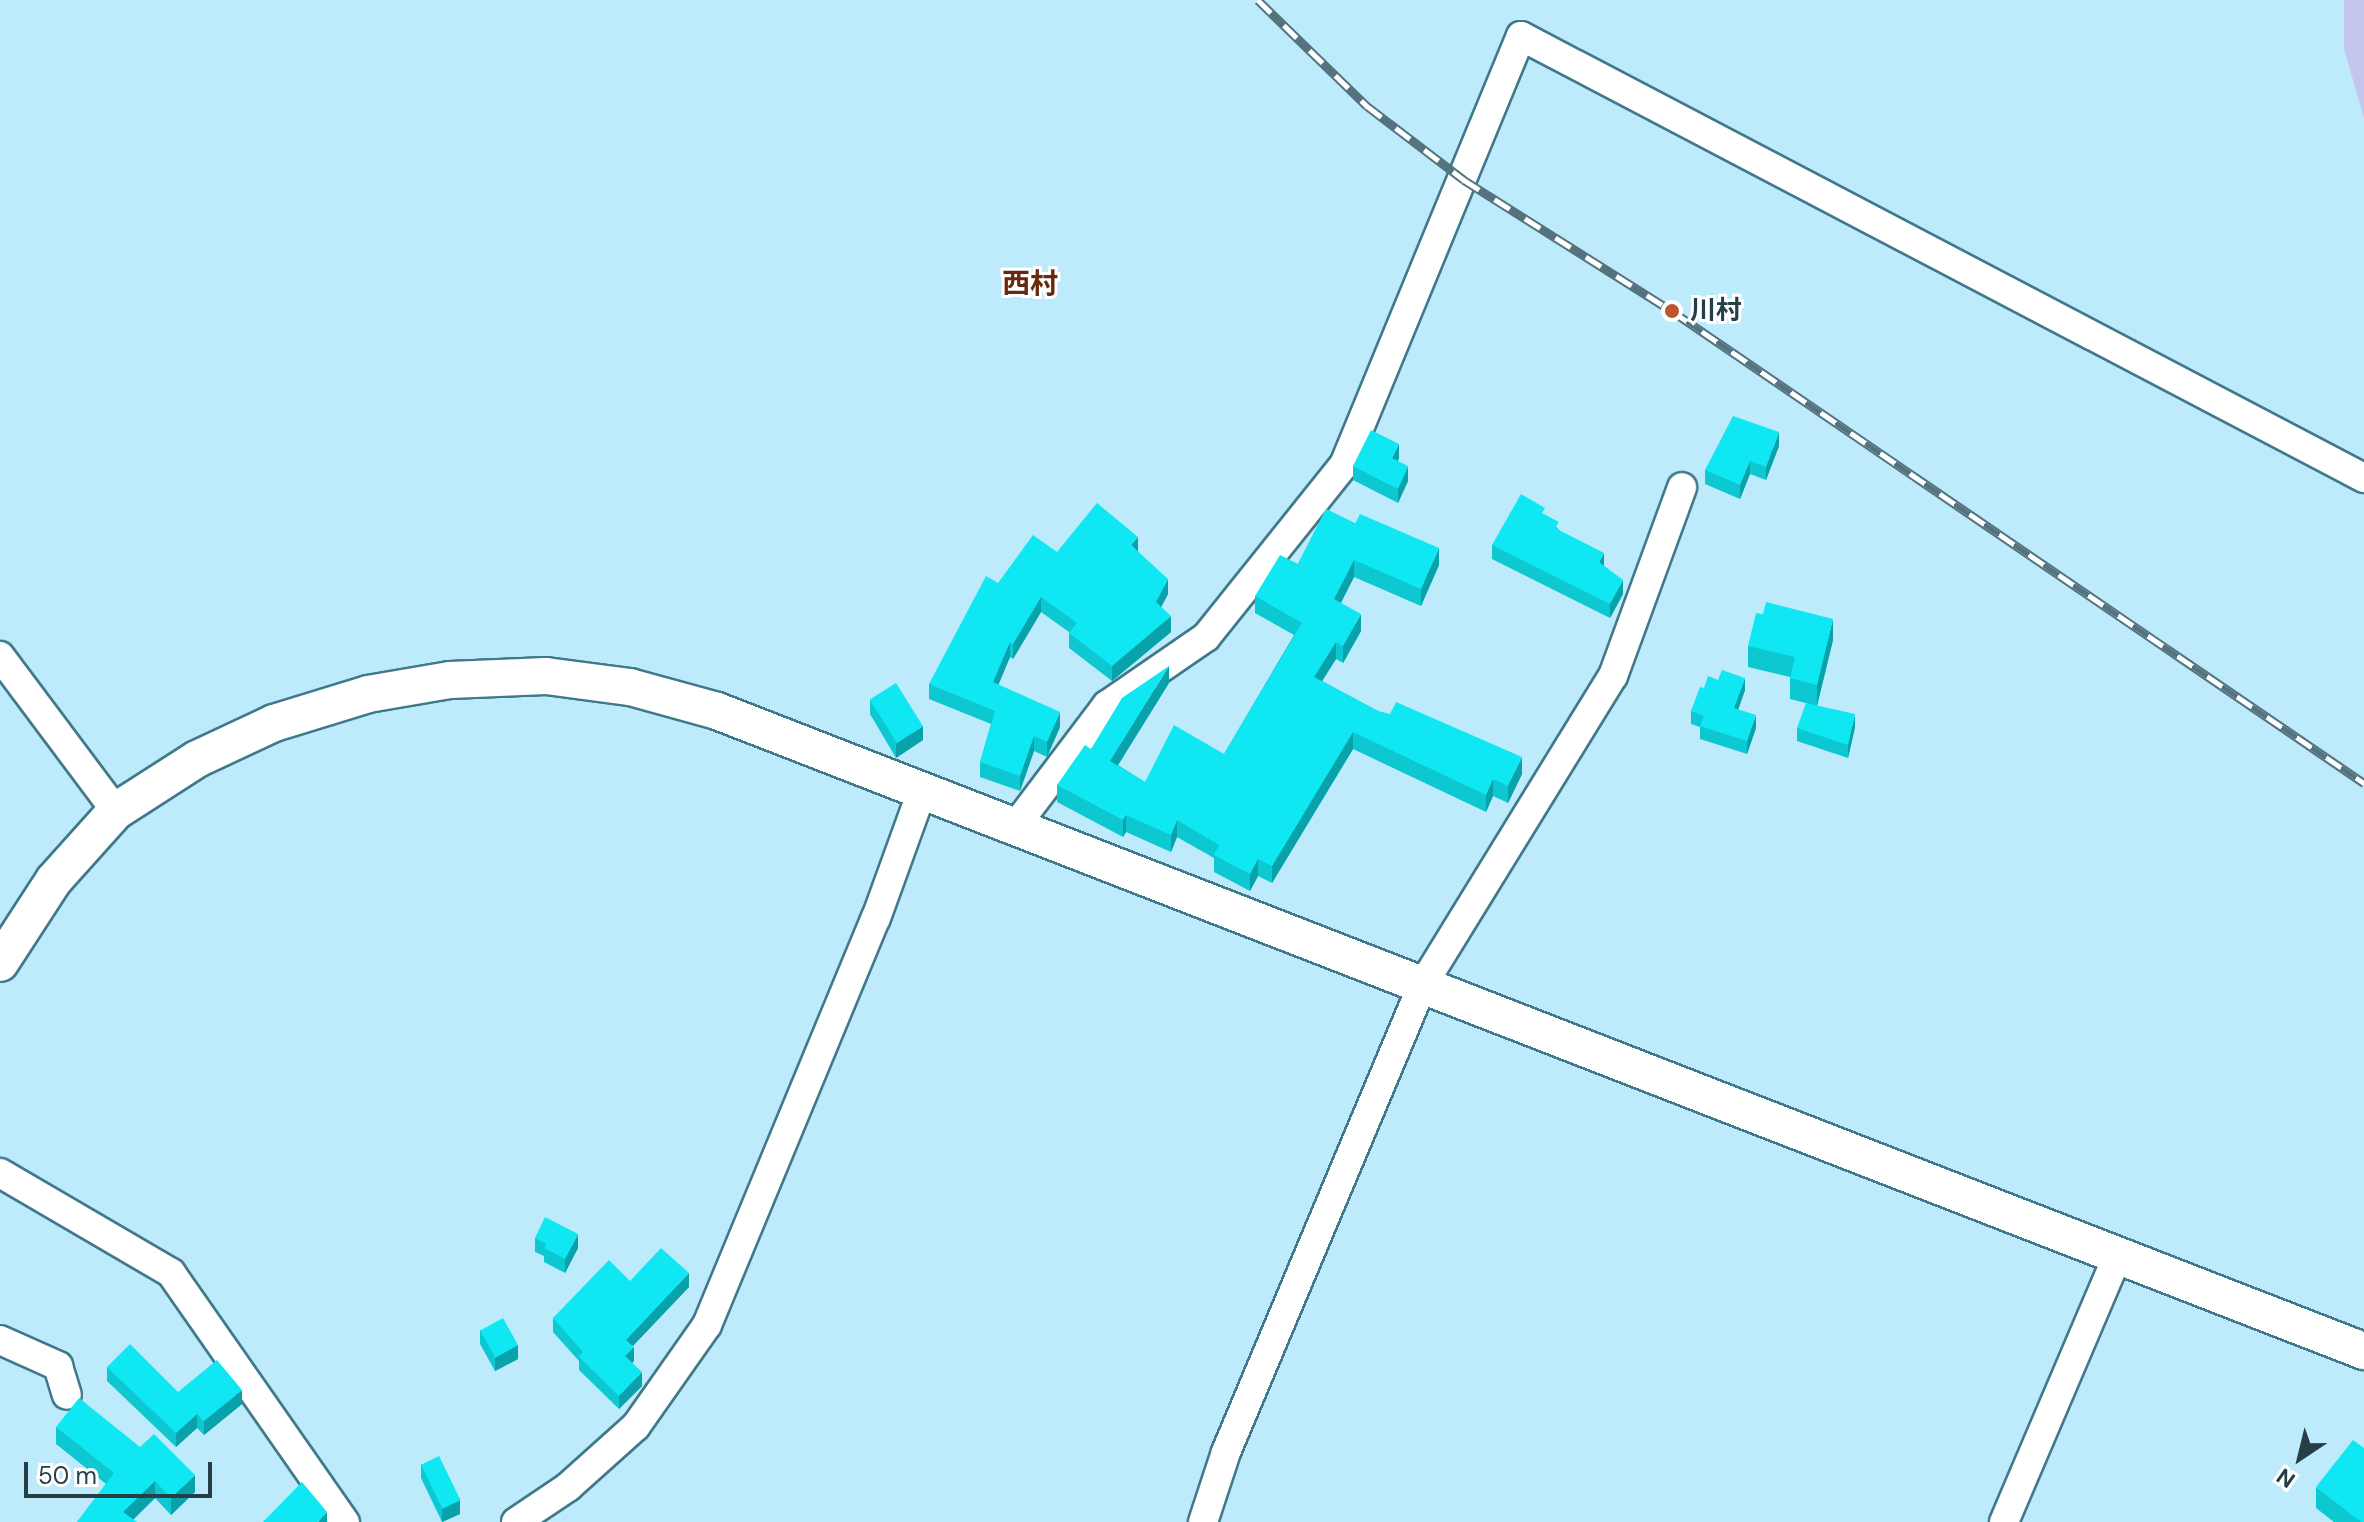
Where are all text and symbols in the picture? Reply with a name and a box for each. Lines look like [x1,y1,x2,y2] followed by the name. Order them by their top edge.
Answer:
[1002,267,1058,301] district label: 西村
[1690,295,1742,327] place label: 川村
[1661,300,1683,322] marker: 川村
[2260,1418,2340,1498] north arrow
[28,1446,216,1496] scale bar
[38,1460,97,1491] text: 50 m
[2271,1462,2301,1495] text: N

